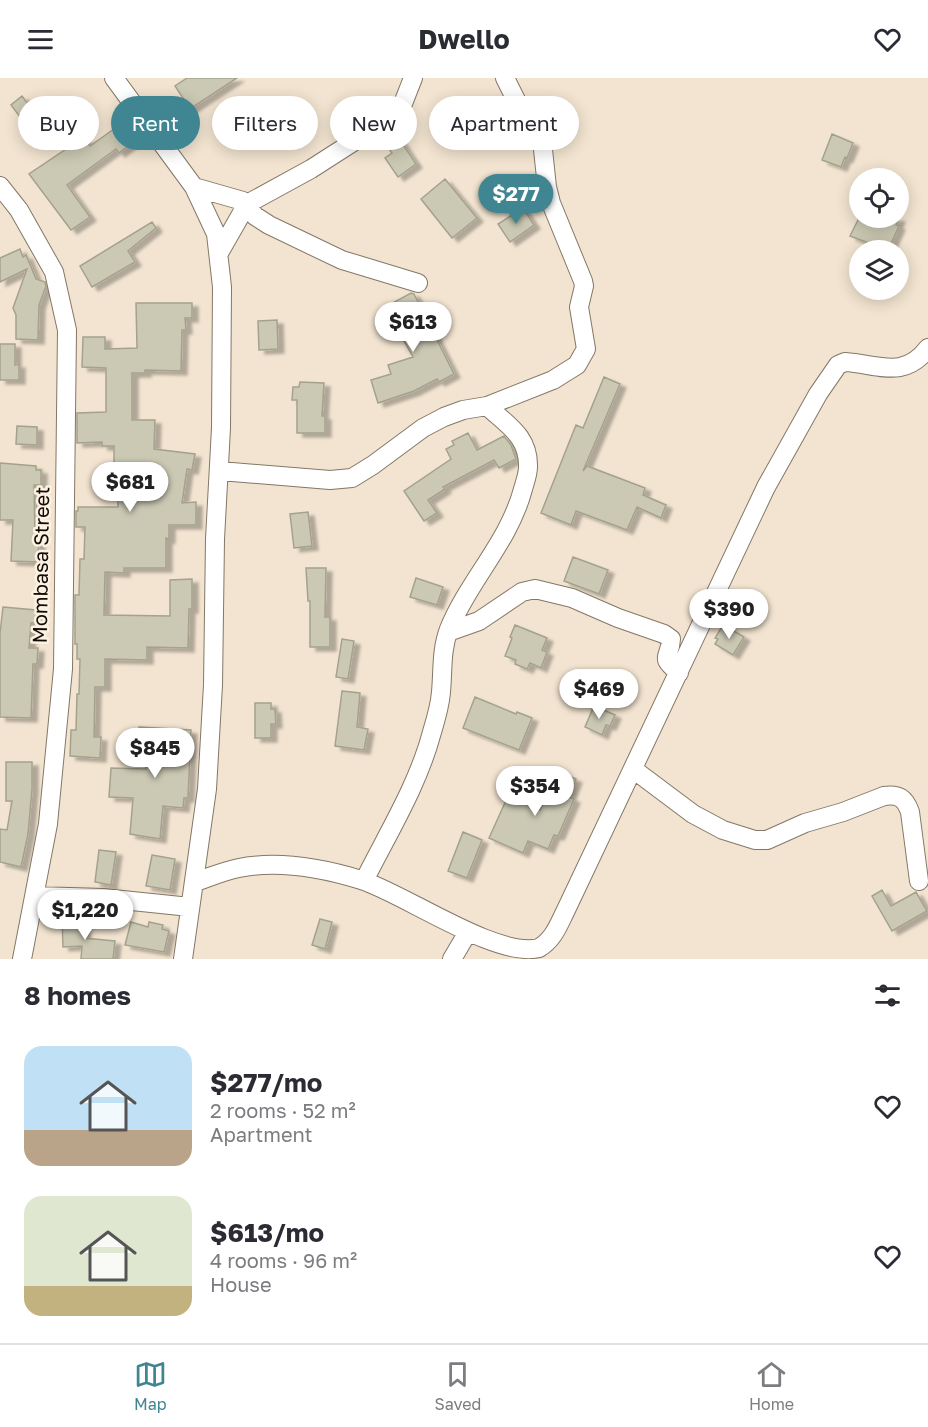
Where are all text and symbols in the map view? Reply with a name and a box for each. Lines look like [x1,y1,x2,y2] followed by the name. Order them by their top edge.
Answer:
[24,23,57,56] icon: menu
[418,23,510,55] text: Dwello
[871,23,904,56] icon: heart
[18,96,99,150] chip: Buy
[111,96,200,150] chip: Rent
[212,96,318,150] chip: Filters
[330,96,417,150] chip: New
[429,96,579,150] chip: Apartment
[849,168,909,300] map controls
[849,168,909,228] button: locate
[480,174,552,225] pin: $277
[492,181,540,205] text: $277
[849,240,909,300] button: layers
[377,302,449,353] pin: $613
[389,309,437,333] text: $613
[94,462,166,513] pin: $681
[105,469,155,493] text: $681
[27,486,53,643] street label: Mombasa Street
[693,589,765,640] pin: $390
[703,596,755,620] text: $390
[563,669,635,720] pin: $469
[573,676,625,700] text: $469
[119,728,191,779] pin: $845
[130,735,180,759] text: $845
[499,766,571,817] pin: $354
[510,773,560,797] text: $354
[36,890,134,941] pin: $1,220
[51,897,119,921] text: $1,220
[871,979,904,1012] icon: filters
[24,980,131,1011] text: 8 homes
[210,1067,322,1098] text: $277/mo
[72,1070,144,1142] icon: home
[871,1090,904,1123] icon: heart
[210,1098,356,1122] text: 2 rooms · 52 m²
[210,1122,313,1146] text: Apartment
[210,1217,324,1248] text: $613/mo
[72,1220,144,1292] icon: home
[871,1240,904,1273] icon: heart
[210,1248,357,1272] text: 4 rooms · 96 m²
[210,1272,272,1296] text: House
[134,1358,167,1414] tab: Map
[435,1358,481,1414] tab: Saved
[749,1358,794,1414] tab: Home

